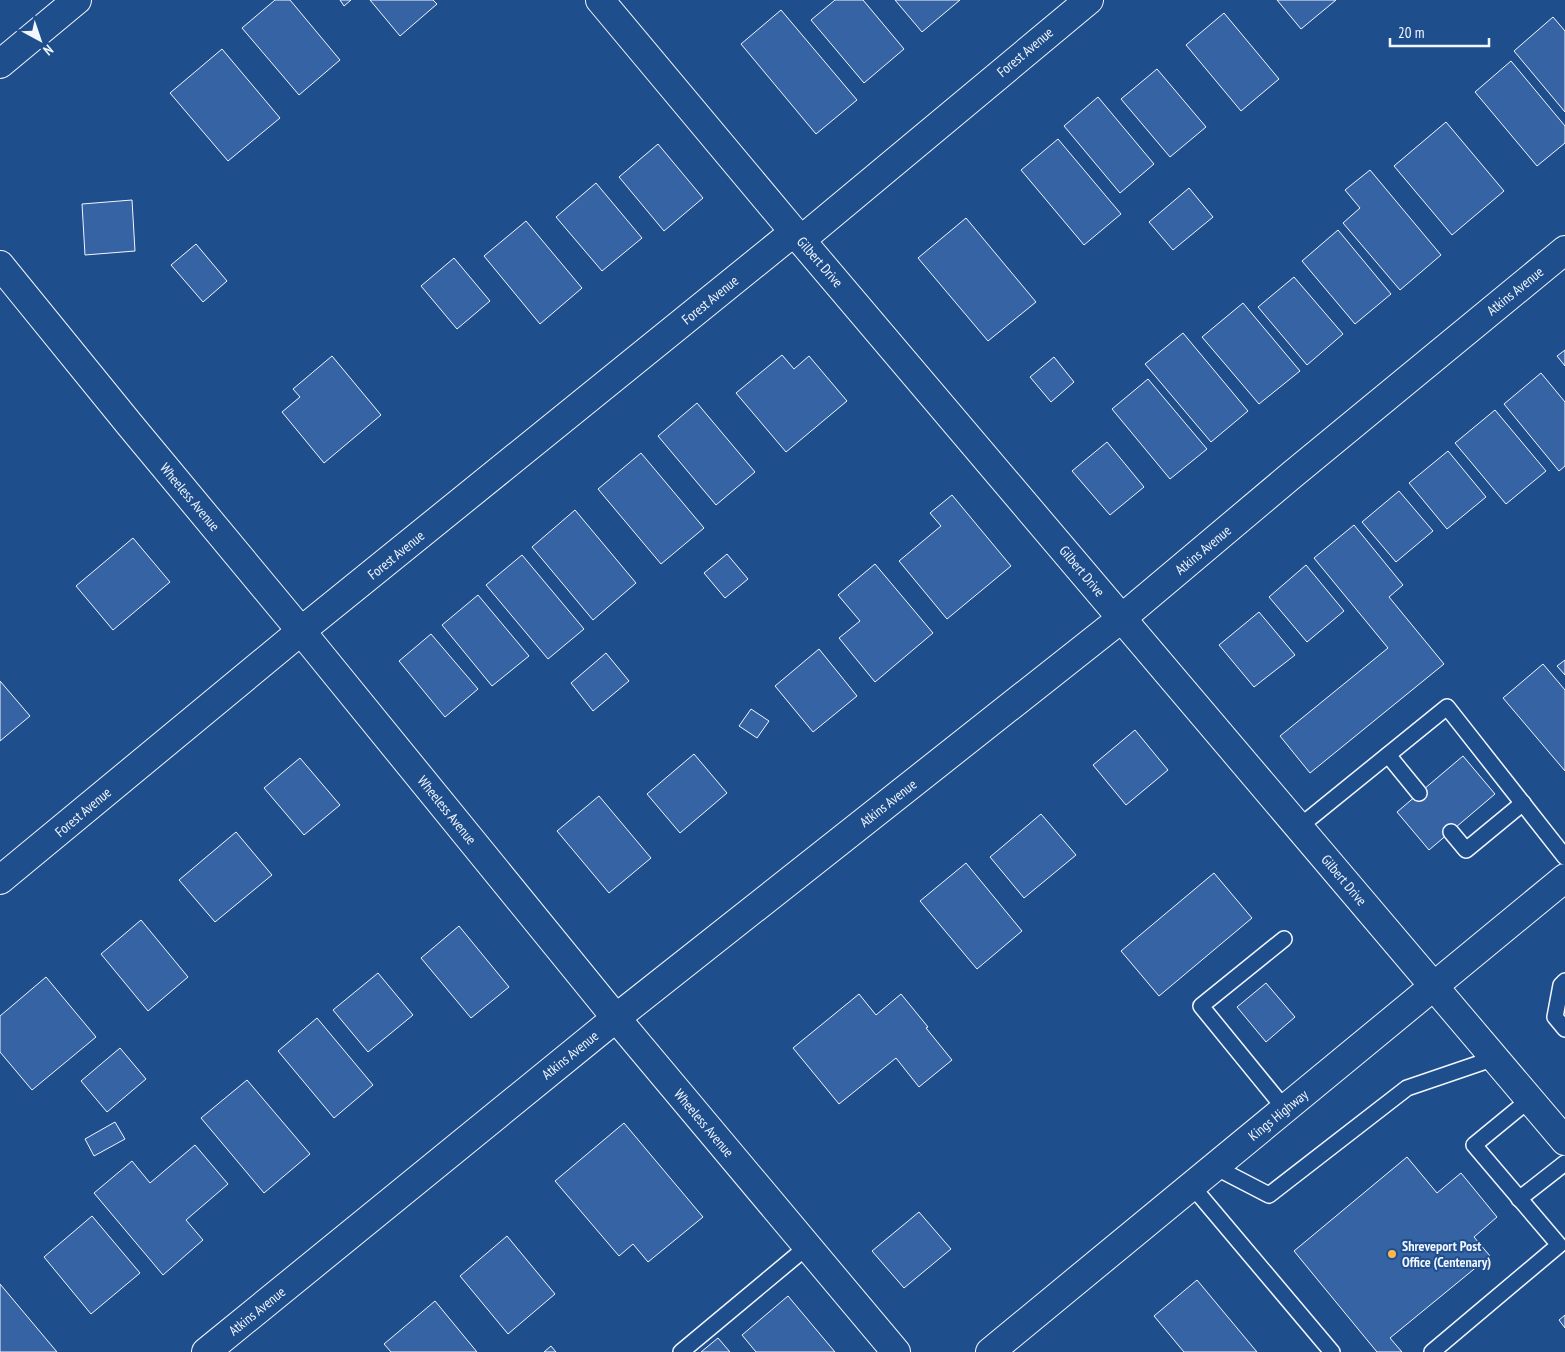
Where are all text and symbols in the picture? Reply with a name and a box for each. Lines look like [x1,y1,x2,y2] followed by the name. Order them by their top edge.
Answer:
[15,15,65,65] north arrow
[1390,15,1489,47] scale bar
[993,23,1057,81] street label: Forest Avenue
[1398,23,1424,42] text: 20 m
[40,41,57,59] text: N
[793,233,847,291] street label: Gilbert Drive
[1483,263,1547,319] street label: Atkins Avenue
[678,271,742,328] street label: Forest Avenue
[156,459,224,535] street label: Wheeless Avenue
[1171,521,1235,579] street label: Atkins Avenue
[364,526,428,583] street label: Forest Avenue
[1055,542,1109,600] street label: Gilbert Drive
[414,772,480,848] street label: Wheeless Avenue
[856,775,920,831] street label: Atkins Avenue
[51,783,115,841] street label: Forest Avenue
[1317,851,1371,909] street label: Gilbert Drive
[538,1027,602,1083] street label: Atkins Avenue
[670,1085,738,1161] street label: Wheeless Avenue
[1244,1085,1312,1145] street label: Kings Highway
[1402,1237,1491,1271] place label: Shreveport Post Office (Centenary)
[1386,1248,1398,1260] marker: Shreveport Post Office (Centenary)
[225,1283,289,1339] street label: Atkins Avenue

